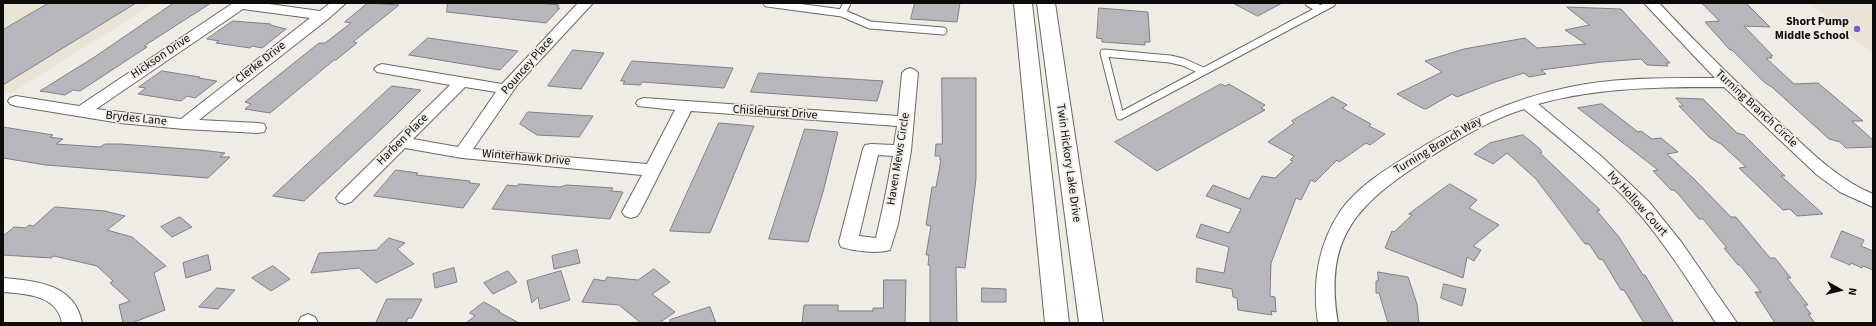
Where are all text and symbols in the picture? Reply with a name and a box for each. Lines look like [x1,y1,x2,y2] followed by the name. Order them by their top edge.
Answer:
[1775,15,1849,43] place label: Short Pump Middle School
[1852,24,1862,34] marker: Short Pump Middle School
[128,32,194,82] street label: Hickson Drive
[499,34,557,98] street label: Pouncey Place
[233,39,289,87] street label: Clerke Drive
[1712,67,1800,151] street label: Turning Branch Circle
[732,103,818,123] street label: Chislehurst Drive
[1053,103,1083,223] street label: Twin Hickory Lake Drive
[105,109,167,129] street label: Brydes Lane
[374,111,432,169] street label: Harben Place
[885,112,913,206] street label: Haven Mews Circle
[1391,114,1485,178] street label: Turning Branch Way
[481,147,571,169] street label: Winterhawk Drive
[1604,168,1670,240] street label: Ivy Hollow Court
[1820,270,1860,310] north arrow
[1844,287,1860,296] text: N

